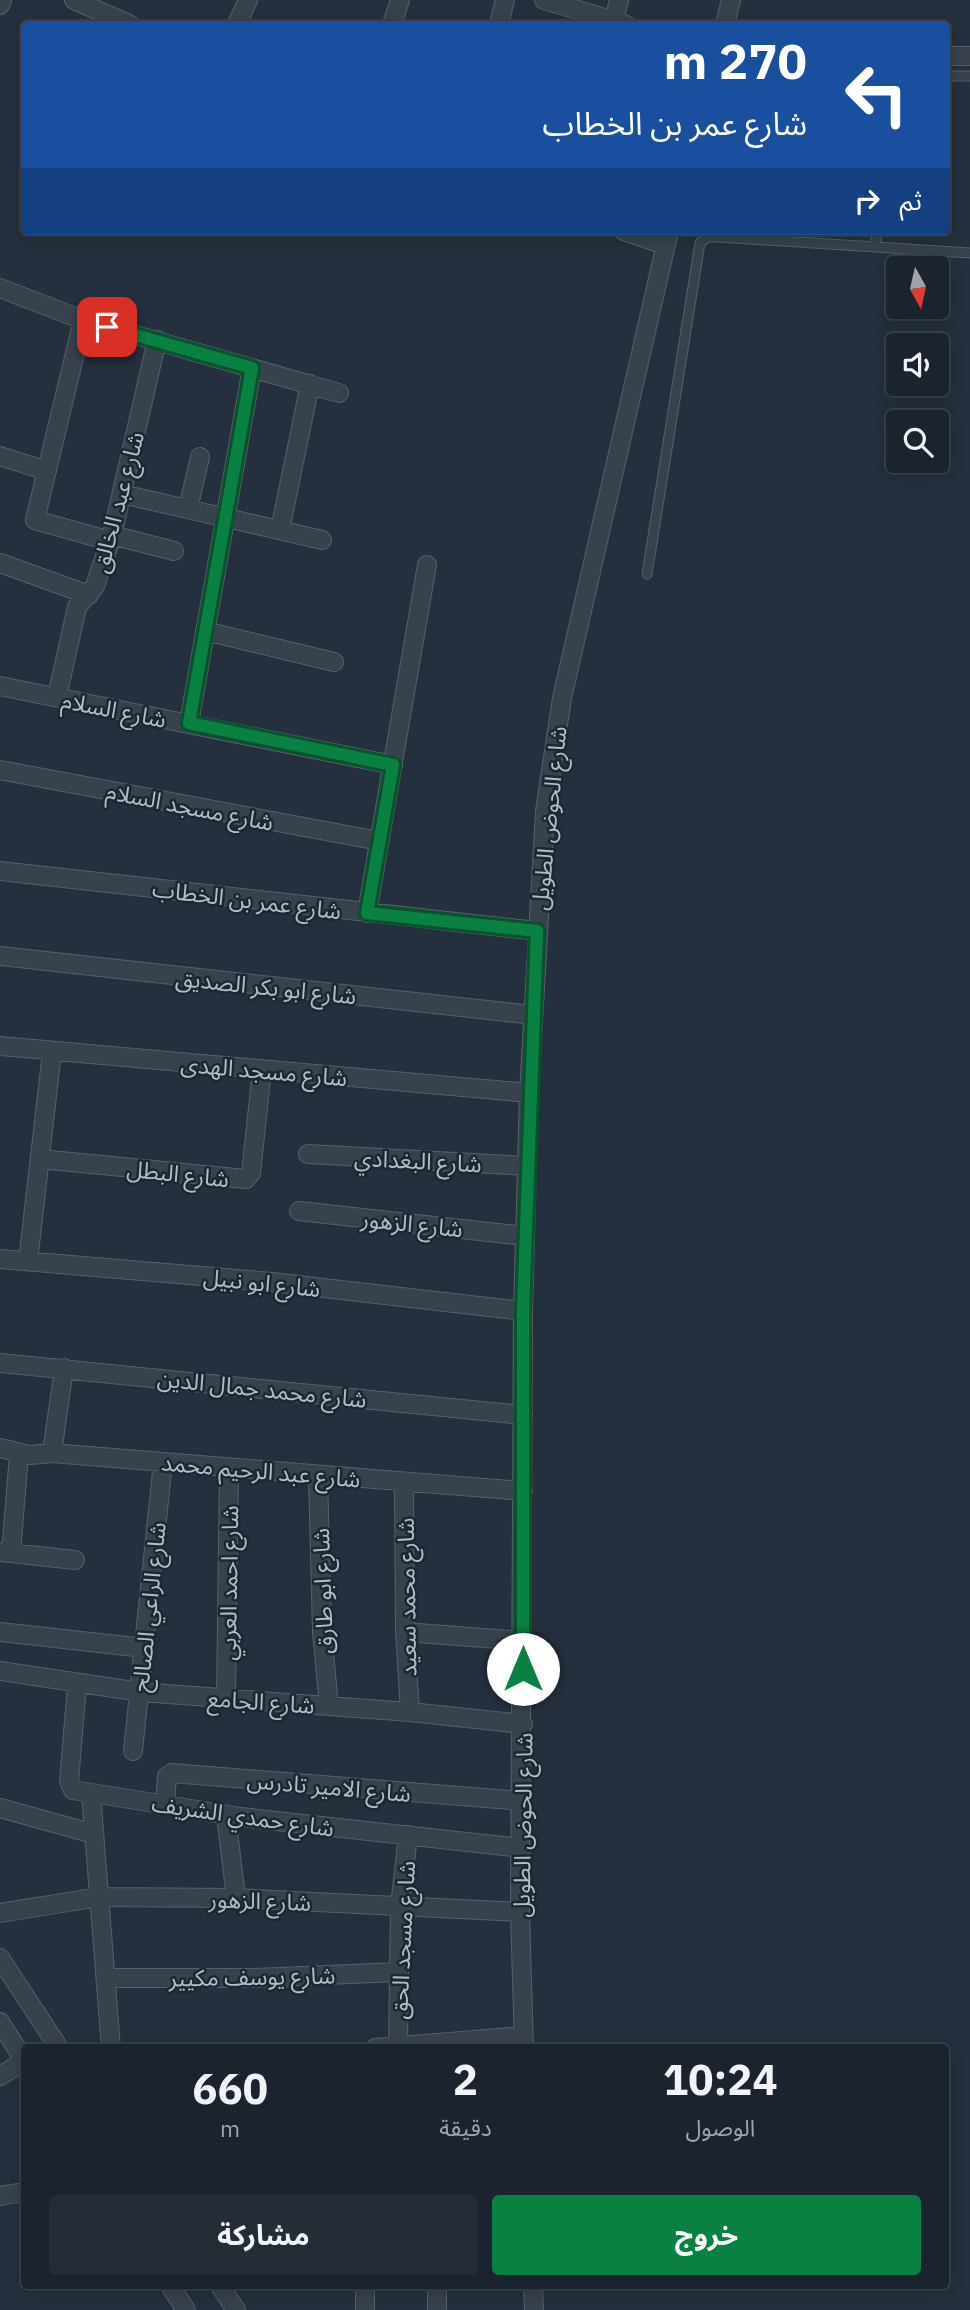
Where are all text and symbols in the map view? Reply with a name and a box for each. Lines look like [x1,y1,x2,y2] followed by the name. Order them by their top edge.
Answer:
[663,29,807,92] text: 270 m
[831,49,922,140] icon: left
[543,102,807,144] text: شارع عمر بن الخطاب
[848,182,886,220] icon: right
[900,183,922,217] text: ثم
[886,256,948,318] north arrow
[886,256,949,473] map controls
[77,297,137,357] pin
[88,308,126,346] icon: arrive
[886,333,949,396] button: sound
[886,410,949,473] button: search
[84,428,153,577] street label: شارع عبد الخالق
[58,684,169,738] street label: شارع السلام
[523,724,576,912] street label: شارع الحوض الطويل
[103,775,276,841] street label: شارع مسجد السلام
[150,873,343,928] street label: شارع عمر بن الخطاب
[174,962,358,1013] street label: شارع ابو بكر الصديق
[179,1048,349,1095] street label: شارع مسجد الهدى
[353,1142,483,1182] street label: شارع البغدادي
[125,1153,231,1196] street label: شارع البطل
[358,1203,464,1246] street label: شارع الزهور
[202,1261,322,1306] street label: شارع ابو نبيل
[156,1362,368,1417] street label: شارع محمد جمال الدين
[160,1446,362,1497] street label: شارع عبد الرحيم محمد
[212,1505,248,1661] street label: شارع احمد العربي
[390,1517,425,1677] street label: شارع محمد سعيد
[124,1521,175,1694] street label: شارع الراعي الصالح
[305,1527,342,1655] street label: شارع ابو طارق
[486,1632,560,1706] position arrow
[206,1682,316,1723] street label: شارع الجامع
[505,1732,542,1918] street label: شارع الحوض الطويل
[246,1764,412,1811] street label: شارع الامير تادرس
[149,1787,336,1846] street label: شارع حمدي الشريف
[383,1860,424,2020] street label: شارع مسجد الحق
[207,1883,312,1920] street label: شارع الزهور
[167,1960,336,1995] street label: شارع يوسف مكيير
[453,2052,478,2107] text: 2
[663,2052,778,2107] text: 10:24
[192,2061,268,2116] text: 660
[439,2112,492,2142] text: دقيقة
[685,2112,755,2142] text: الوصول
[220,2113,240,2143] text: m
[49,2195,478,2275] button: مشاركة
[492,2195,921,2275] button: خروج

